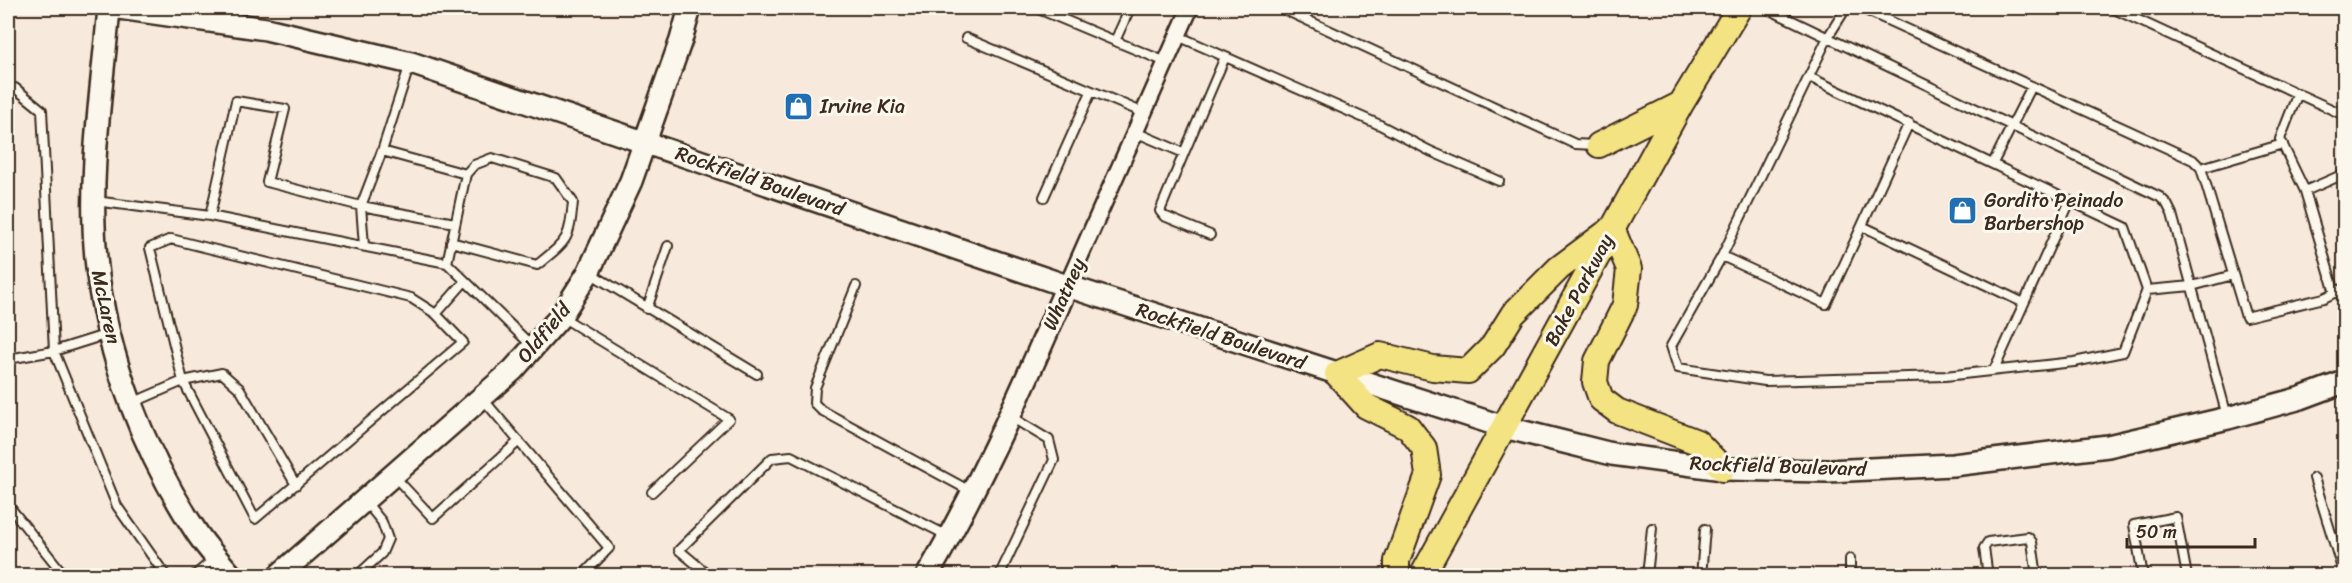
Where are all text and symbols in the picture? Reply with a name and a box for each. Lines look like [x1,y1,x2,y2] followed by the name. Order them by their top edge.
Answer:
[819,89,905,124] place label: Irvine Kia
[783,90,815,122] shop icon: Irvine Kia
[671,136,851,227] street label: Rockfield Boulevard
[1984,183,2124,241] place label: Gordito Peinado Barbershop
[1947,195,1979,227] shop icon: Gordito Peinado Barbershop
[1535,227,1624,353] street label: Bake Parkway
[1033,252,1096,336] street label: Whatney
[81,267,131,347] street label: McLaren
[1132,292,1312,380] street label: Rockfield Boulevard
[508,294,581,371] street label: Oldfield
[1689,445,1868,487] street label: Rockfield Boulevard
[2127,511,2254,549] scale bar
[2136,516,2177,548] text: 50 m

